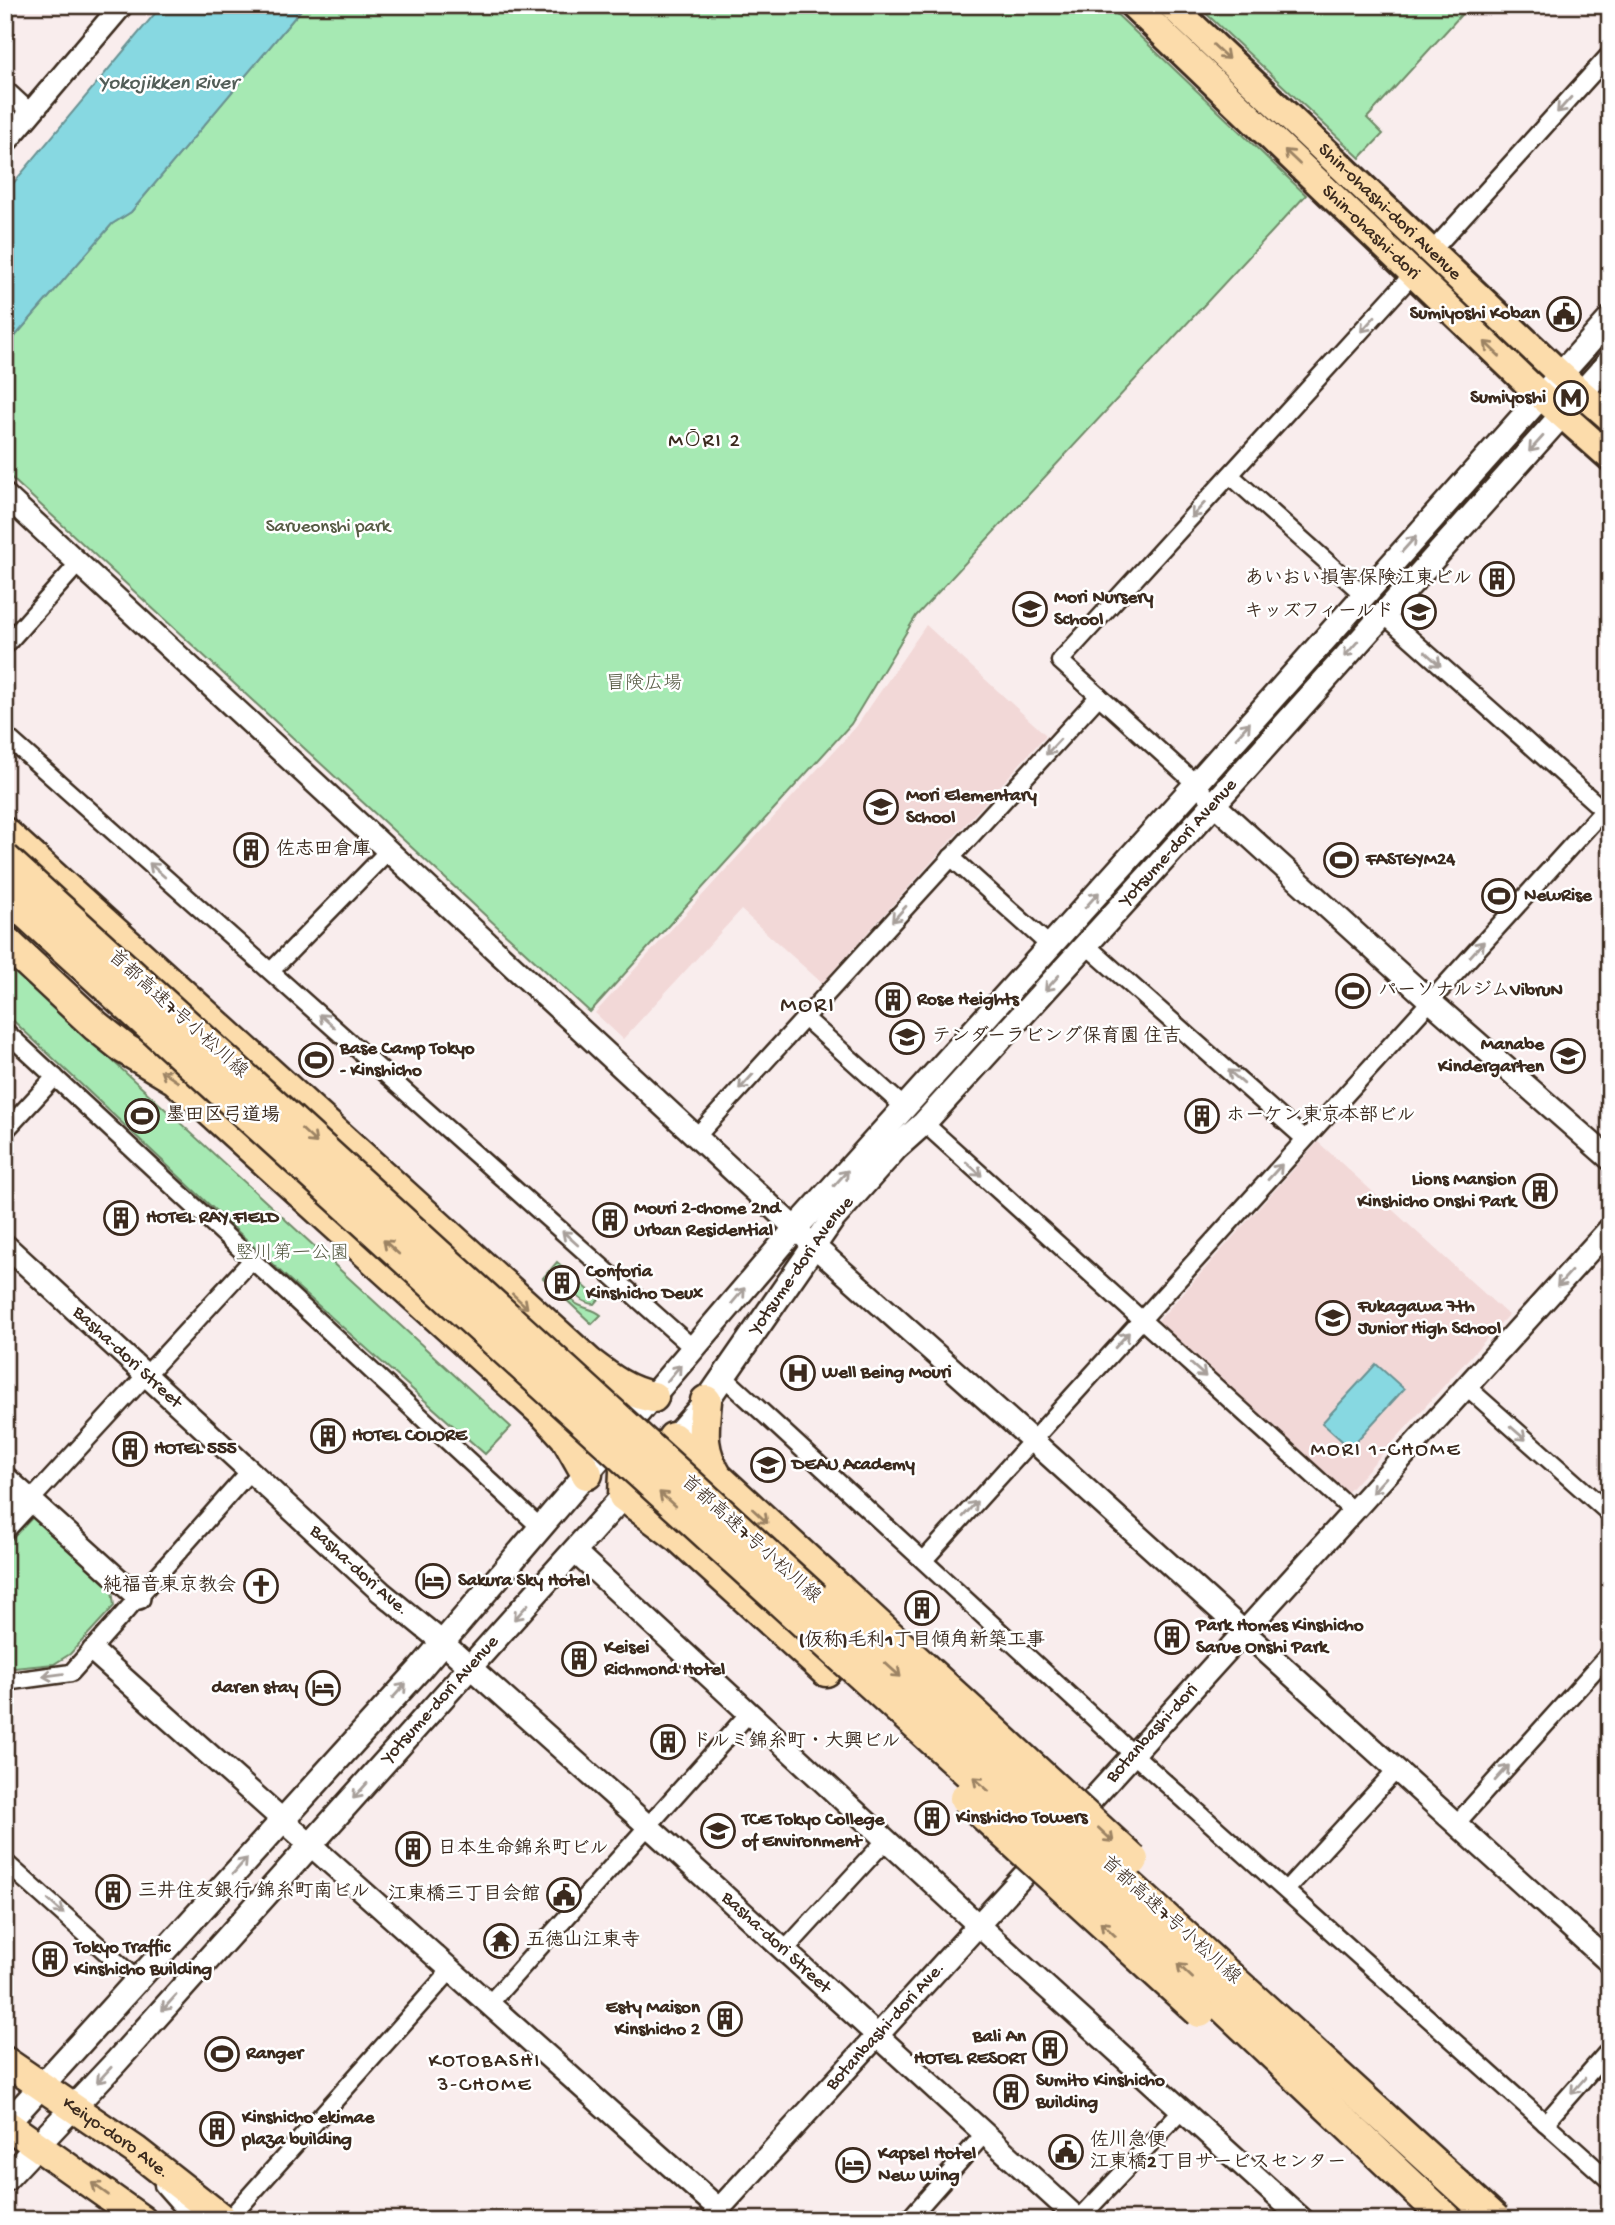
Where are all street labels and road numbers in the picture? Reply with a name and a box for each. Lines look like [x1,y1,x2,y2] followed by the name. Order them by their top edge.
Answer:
[1313,139,1465,287] street label: Shin-ohashi-dori Avenue
[1317,179,1425,285] street label: Shin-ohashi-dori
[1113,774,1243,913] street label: Yotsume-dori Avenue
[102,945,253,1084] street label: 首都高速7号小松川線
[743,1191,859,1341] street label: Yotsume-dori Avenue
[67,1301,188,1415] street label: Basha-dori Street
[675,1470,826,1609] street label: 首都高速7号小松川線
[304,1519,413,1621] street label: Basha-dori Ave.
[375,1631,504,1771] street label: Yotsume-dori Avenue
[1101,1679,1204,1789] street label: Botanbashi-dori
[1095,1851,1246,1990] street label: 首都高速7号小松川線
[715,1886,837,2000] street label: Basha-dori Street
[820,1957,950,2096] street label: Botanbashi-dori Ave.
[57,2092,174,2184] street label: Keiyo-doro Ave.

